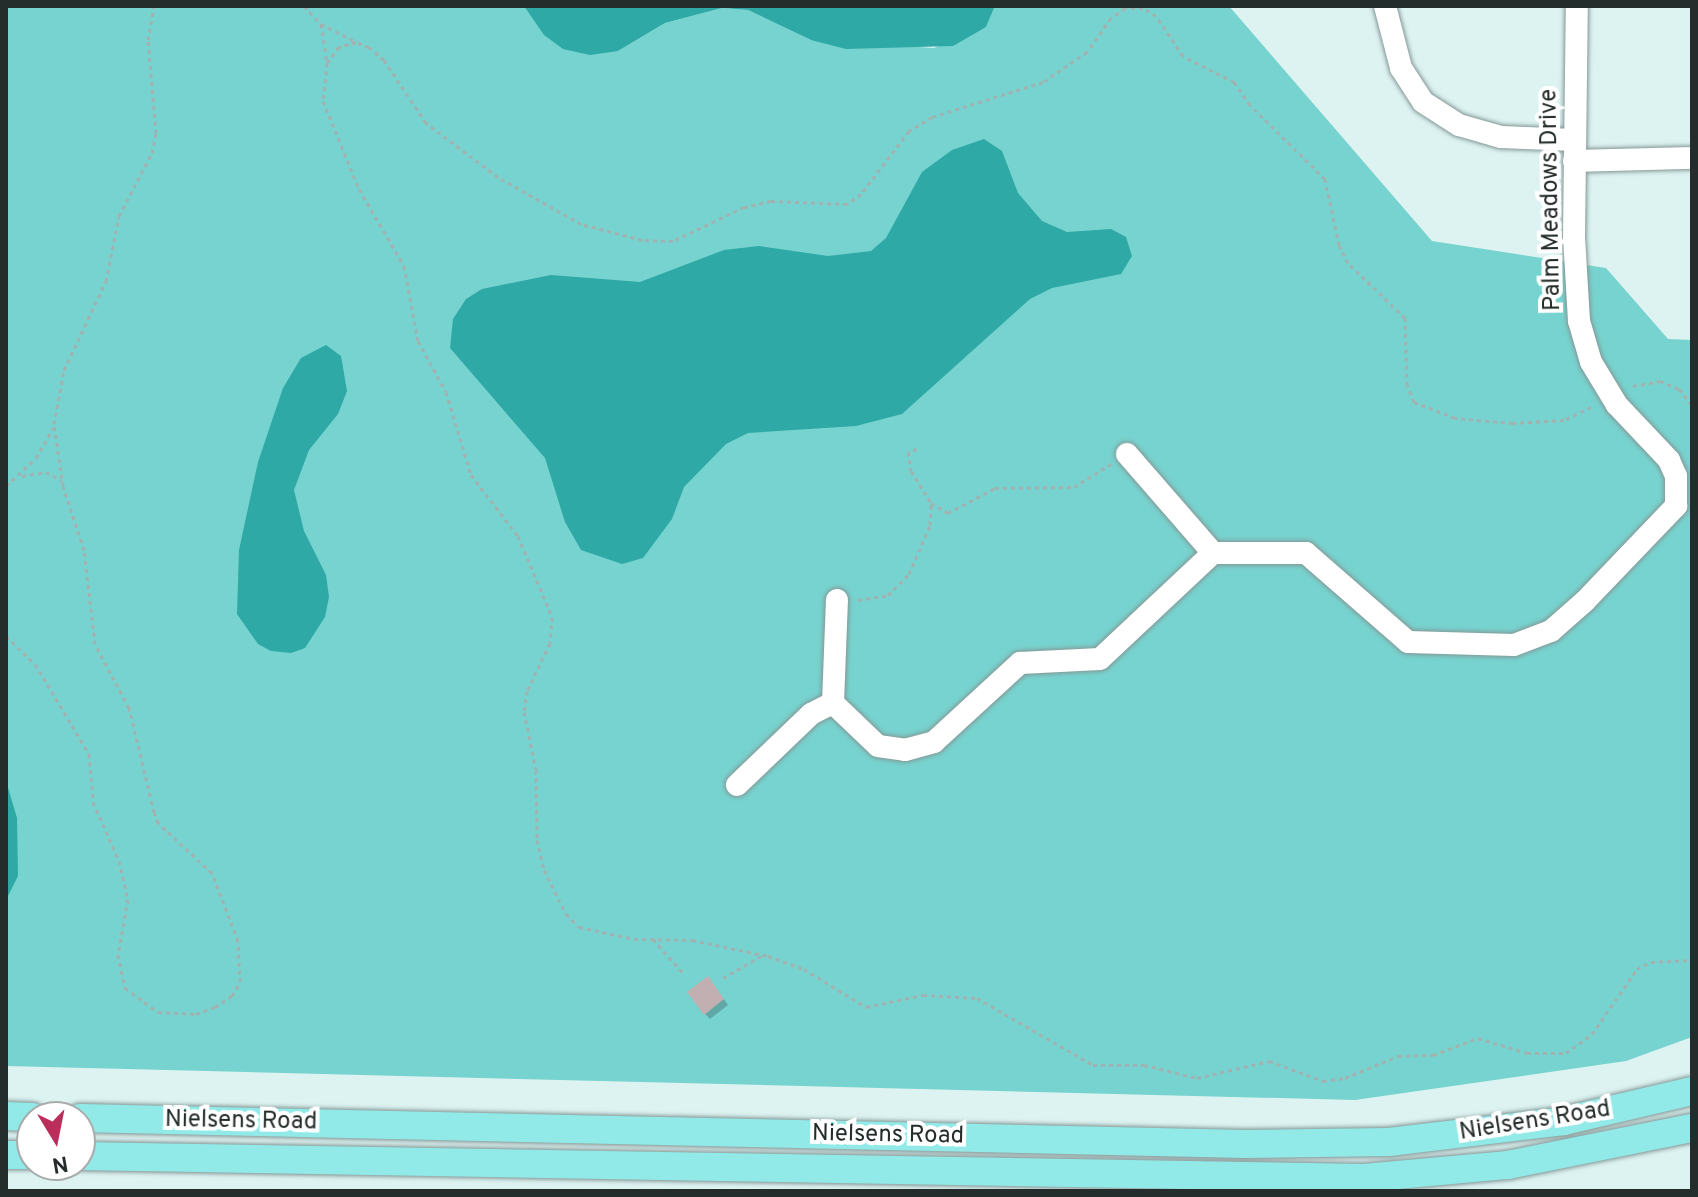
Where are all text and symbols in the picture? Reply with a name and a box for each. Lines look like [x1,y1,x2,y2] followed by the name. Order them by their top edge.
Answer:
[1536,89,1568,311] street label: Palm Meadows Drive
[1457,1096,1613,1148] street label: Nielsens Road
[16,1101,96,1181] north arrow
[165,1106,317,1138] street label: Nielsens Road
[812,1120,964,1152] street label: Nielsens Road
[50,1148,70,1178] text: N

